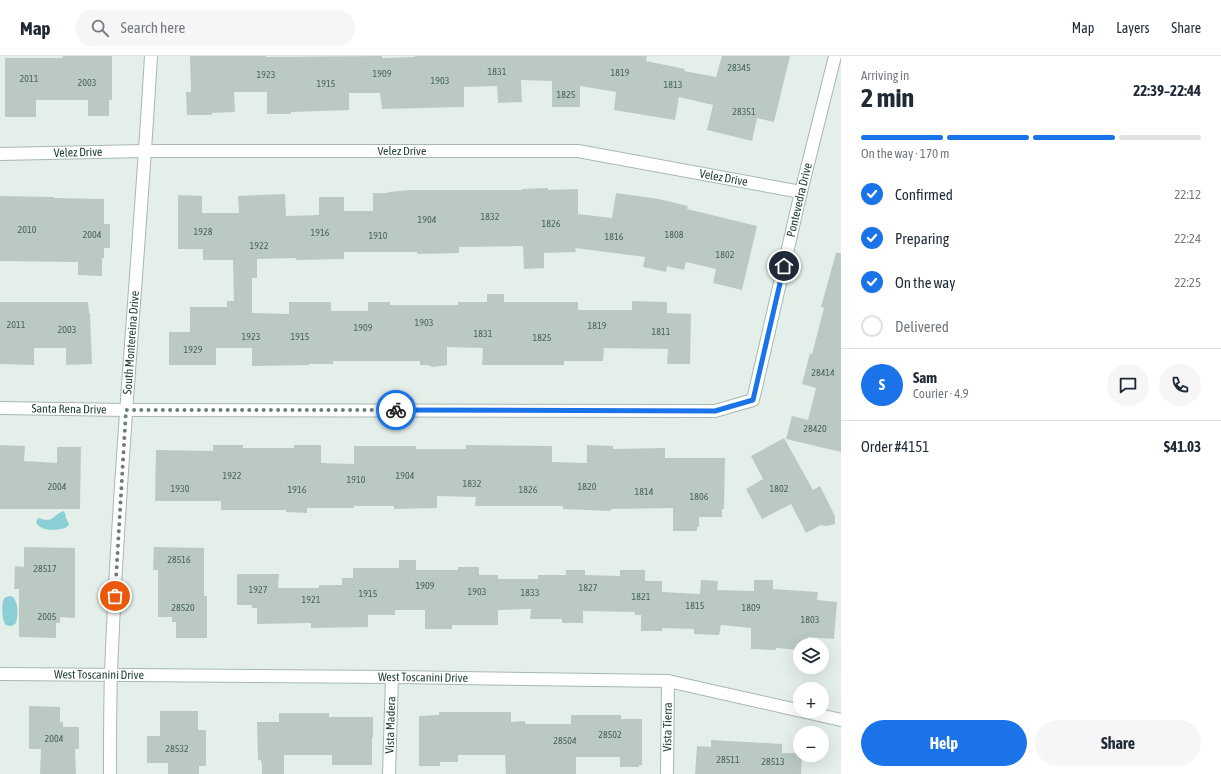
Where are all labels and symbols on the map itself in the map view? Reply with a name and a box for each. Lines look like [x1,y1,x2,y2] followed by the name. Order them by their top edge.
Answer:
[727,62,751,73] house number: 28345
[488,66,507,77] house number: 1831
[611,67,630,78] house number: 1819
[373,68,392,79] house number: 1909
[257,69,276,80] house number: 1923
[20,73,39,84] house number: 2011
[431,75,450,86] house number: 1903
[78,77,97,88] house number: 2003
[317,78,336,89] house number: 1915
[664,79,683,90] house number: 1813
[557,89,576,100] house number: 1825
[732,106,756,117] house number: 28351
[378,144,426,158] street label: Velez Drive
[53,145,103,160] street label: Velez Drive
[784,161,815,238] street label: Pontevedra Drive
[698,166,749,189] street label: Velez Drive
[481,211,500,222] house number: 1832
[418,214,437,225] house number: 1904
[542,218,561,229] house number: 1826
[18,224,37,235] house number: 2010
[194,226,213,237] house number: 1928
[311,227,330,238] house number: 1916
[83,229,102,240] house number: 2004
[665,229,684,240] house number: 1808
[369,230,388,241] house number: 1910
[605,231,624,242] house number: 1816
[250,240,269,251] house number: 1922
[716,249,735,260] house number: 1802
[767,249,801,283] pin
[120,290,142,395] street label: South Montereina Drive
[415,317,434,328] house number: 1903
[7,319,26,330] house number: 2011
[588,320,607,331] house number: 1819
[354,322,373,333] house number: 1909
[58,324,77,335] house number: 2003
[652,326,671,337] house number: 1811
[474,328,493,339] house number: 1831
[242,331,261,342] house number: 1923
[291,331,310,342] house number: 1915
[533,332,552,343] house number: 1825
[184,344,203,355] house number: 1929
[811,367,835,378] house number: 28414
[376,390,416,430] courier
[31,402,107,417] street label: Santa Rena Drive
[803,423,827,434] house number: 28420
[223,470,242,481] house number: 1922
[396,470,415,481] house number: 1904
[347,474,366,485] house number: 1910
[463,478,482,489] house number: 1832
[48,481,67,492] house number: 2004
[578,481,597,492] house number: 1820
[171,483,190,494] house number: 1930
[770,483,789,494] house number: 1802
[288,484,307,495] house number: 1916
[519,484,538,495] house number: 1826
[635,486,654,497] house number: 1814
[690,491,709,502] house number: 1806
[167,554,191,565] house number: 28516
[33,563,57,574] house number: 28517
[98,579,132,613] pin
[416,580,435,591] house number: 1909
[579,582,598,593] house number: 1827
[249,584,268,595] house number: 1927
[468,586,487,597] house number: 1903
[521,587,540,598] house number: 1833
[359,588,378,599] house number: 1915
[632,591,651,602] house number: 1821
[302,594,321,605] house number: 1921
[686,600,705,611] house number: 1815
[171,602,195,613] house number: 28520
[742,602,761,613] house number: 1809
[38,611,57,622] house number: 2005
[801,614,820,625] house number: 1803
[54,667,144,682] street label: West Toscanini Drive
[378,670,468,685] street label: West Toscanini Drive
[383,696,398,754] street label: Vista Madera
[660,702,675,752] street label: Vista Tierra
[598,729,622,740] house number: 28502
[45,733,64,744] house number: 2004
[553,735,577,746] house number: 28504
[165,743,189,754] house number: 28532
[716,754,740,765] house number: 28511
[761,756,785,767] house number: 28513

